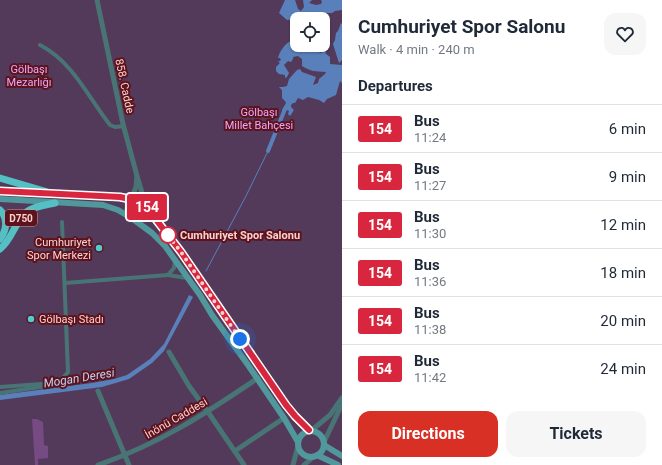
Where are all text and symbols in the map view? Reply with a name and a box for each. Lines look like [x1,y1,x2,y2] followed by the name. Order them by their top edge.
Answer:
[290,12,330,52] map controls
[290,12,330,52] button: locate
[604,13,646,55] button: heart
[358,15,565,38] text: Cumhuriyet Spor Salonu
[358,42,475,57] text: Walk · 4 min · 240 m
[112,58,137,115] street label: 858. Cadde
[7,63,51,89] park label: Gölbaşı Mezarlığı
[358,77,433,95] text: Departures
[225,106,293,132] park label: Gölbaşı Millet Bahçesi
[414,112,440,130] text: Bus
[609,120,646,138] text: 6 min
[368,121,392,137] text: 154
[414,130,446,145] text: 11:24
[414,160,440,178] text: Bus
[609,168,646,186] text: 9 min
[368,169,392,185] text: 154
[414,178,446,193] text: 11:27
[124,194,170,220] line badge: 154
[135,199,159,215] text: 154
[414,208,440,226] text: Bus
[5,210,37,226] road number: D750
[600,216,646,234] text: 12 min
[368,217,392,233] text: 154
[159,226,177,244] marker: Cumhuriyet Spor Salonu
[414,226,446,241] text: 11:30
[180,229,300,242] place label: Cumhuriyet Spor Salonu
[27,236,91,262] place label: Cumhuriyet Spor Merkezi
[94,243,104,253] marker: Cumhuriyet Spor Merkezi
[414,256,440,274] text: Bus
[600,264,646,282] text: 18 min
[368,265,392,281] text: 154
[414,274,446,289] text: 11:36
[414,304,440,322] text: Bus
[600,312,646,330] text: 20 min
[39,313,104,326] place label: Gölbaşı Stadı
[368,313,392,329] text: 154
[26,314,36,324] marker: Gölbaşı Stadı
[414,322,446,337] text: 11:38
[230,329,250,349] your location
[414,352,440,370] text: Bus
[600,360,646,378] text: 24 min
[368,361,392,377] text: 154
[42,365,116,391] water label: Mogan Deresi
[414,370,446,385] text: 11:42
[143,395,210,442] street label: İnönü Caddesi
[358,411,498,457] button: Directions
[506,411,646,457] button: Tickets

